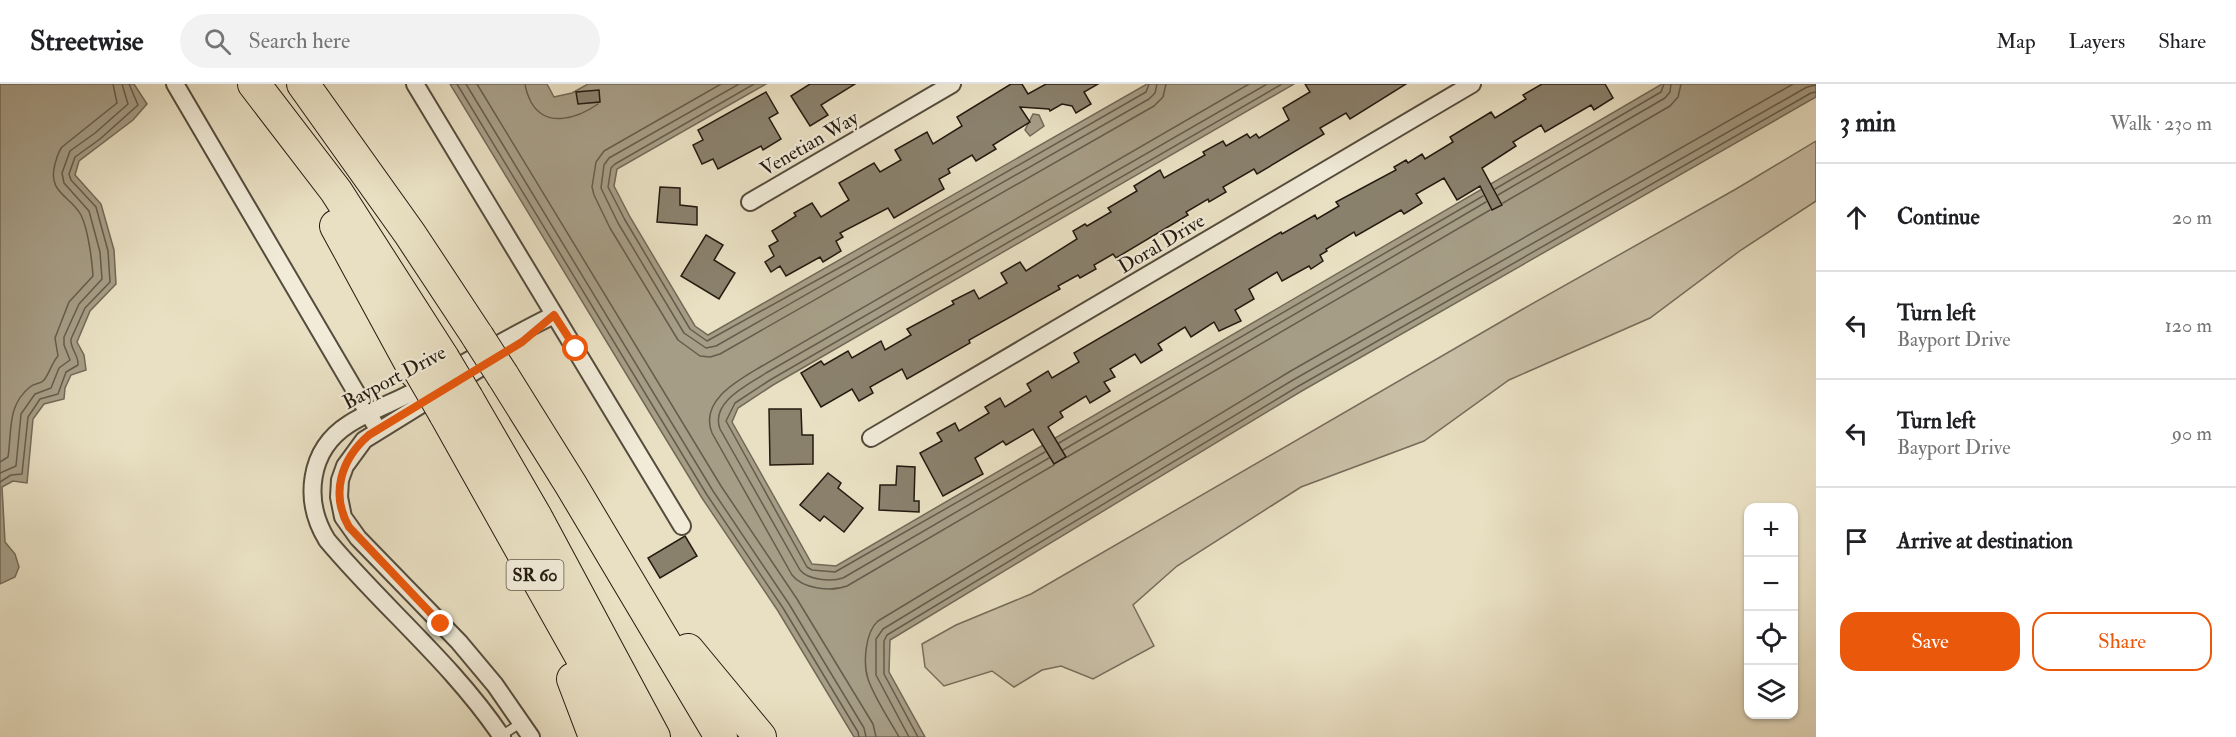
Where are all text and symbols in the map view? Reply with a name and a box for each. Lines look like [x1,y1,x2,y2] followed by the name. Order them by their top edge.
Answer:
[180,14,600,68] search box
[30,24,144,59] text: Streetwise
[201,25,234,58] icon: search
[249,27,350,55] text: Search here
[1996,28,2036,55] text: Map
[2069,28,2125,55] text: Layers
[2158,28,2206,55] text: Share
[756,105,864,182] street label: Venetian Way
[1840,107,1896,139] text: 3 min
[2110,111,2212,136] text: Walk · 230 m
[1840,201,1873,234] icon: ahead
[1897,203,1980,231] text: Continue
[2172,205,2212,230] text: 20 m
[1113,208,1209,279] street label: Doral Drive
[1897,299,1976,327] text: Turn left
[1840,309,1873,342] icon: left
[2165,313,2212,338] text: 120 m
[1897,327,2011,352] text: Bayport Drive
[562,335,588,361] route start
[338,340,451,416] street label: Bayport Drive
[1897,407,1976,435] text: Turn left
[1840,417,1873,450] icon: left
[2172,421,2212,446] text: 90 m
[1897,435,2011,460] text: Bayport Drive
[1744,503,1798,719] map controls
[1744,503,1798,557] button: +
[1840,525,1873,558] icon: arrive
[1897,527,2073,555] text: Arrive at destination
[1744,557,1798,611] button: −
[506,560,564,590] road number: SR 60
[427,610,453,636] route end
[1744,611,1798,665] button: locate
[1840,612,2020,671] button: Save
[2032,612,2212,671] button: Share
[1744,665,1798,719] button: layers

